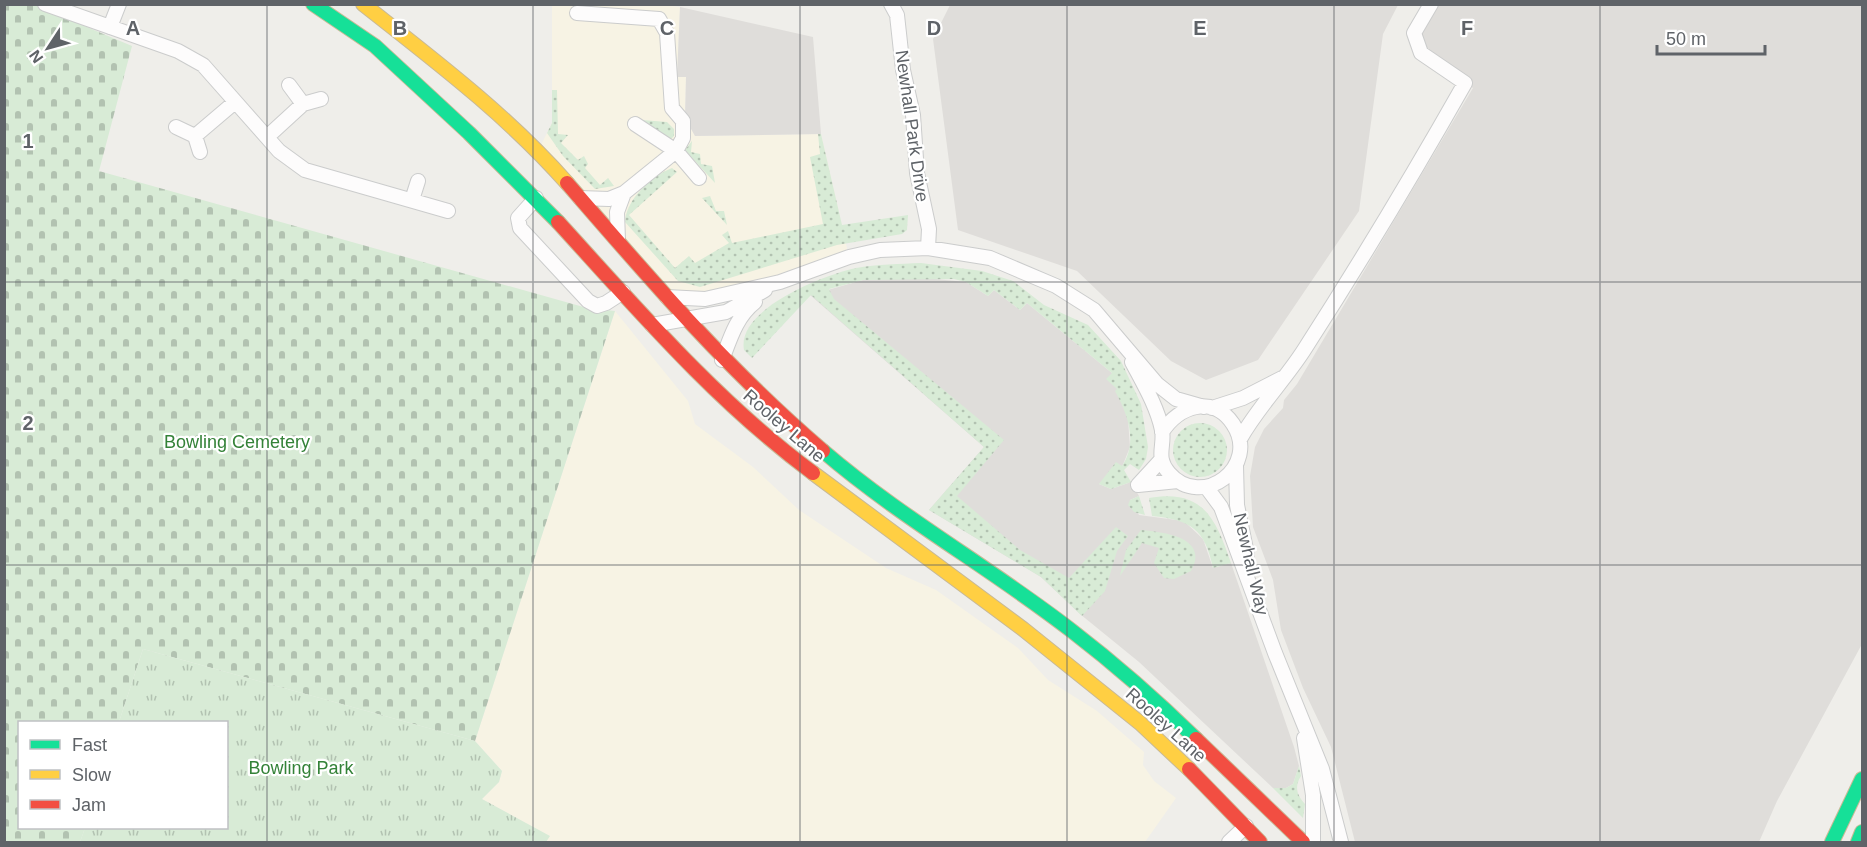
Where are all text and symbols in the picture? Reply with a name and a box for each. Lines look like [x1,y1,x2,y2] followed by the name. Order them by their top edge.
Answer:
[126,17,140,39] text: A
[393,17,407,39] text: B
[660,17,674,39] text: C
[927,17,941,39] text: D
[1193,17,1207,39] text: E
[1461,17,1473,39] text: F
[18,18,78,78] north arrow
[1657,18,1765,56] scale bar
[1666,29,1706,49] text: 50 m
[26,47,47,66] text: N
[891,49,933,203] street label: Newhall Park Drive
[22,130,34,152] text: 1
[739,385,829,467] street label: Rooley Lane
[22,412,34,434] text: 2
[164,432,310,452] park label: Bowling Cemetery
[1230,511,1272,617] street label: Newhall Way
[1122,684,1210,766] street label: Rooley Lane
[18,721,228,829] legend
[72,735,107,755] text: Fast
[248,758,355,778] park label: Bowling Park
[72,765,112,785] text: Slow
[72,795,106,815] text: Jam

